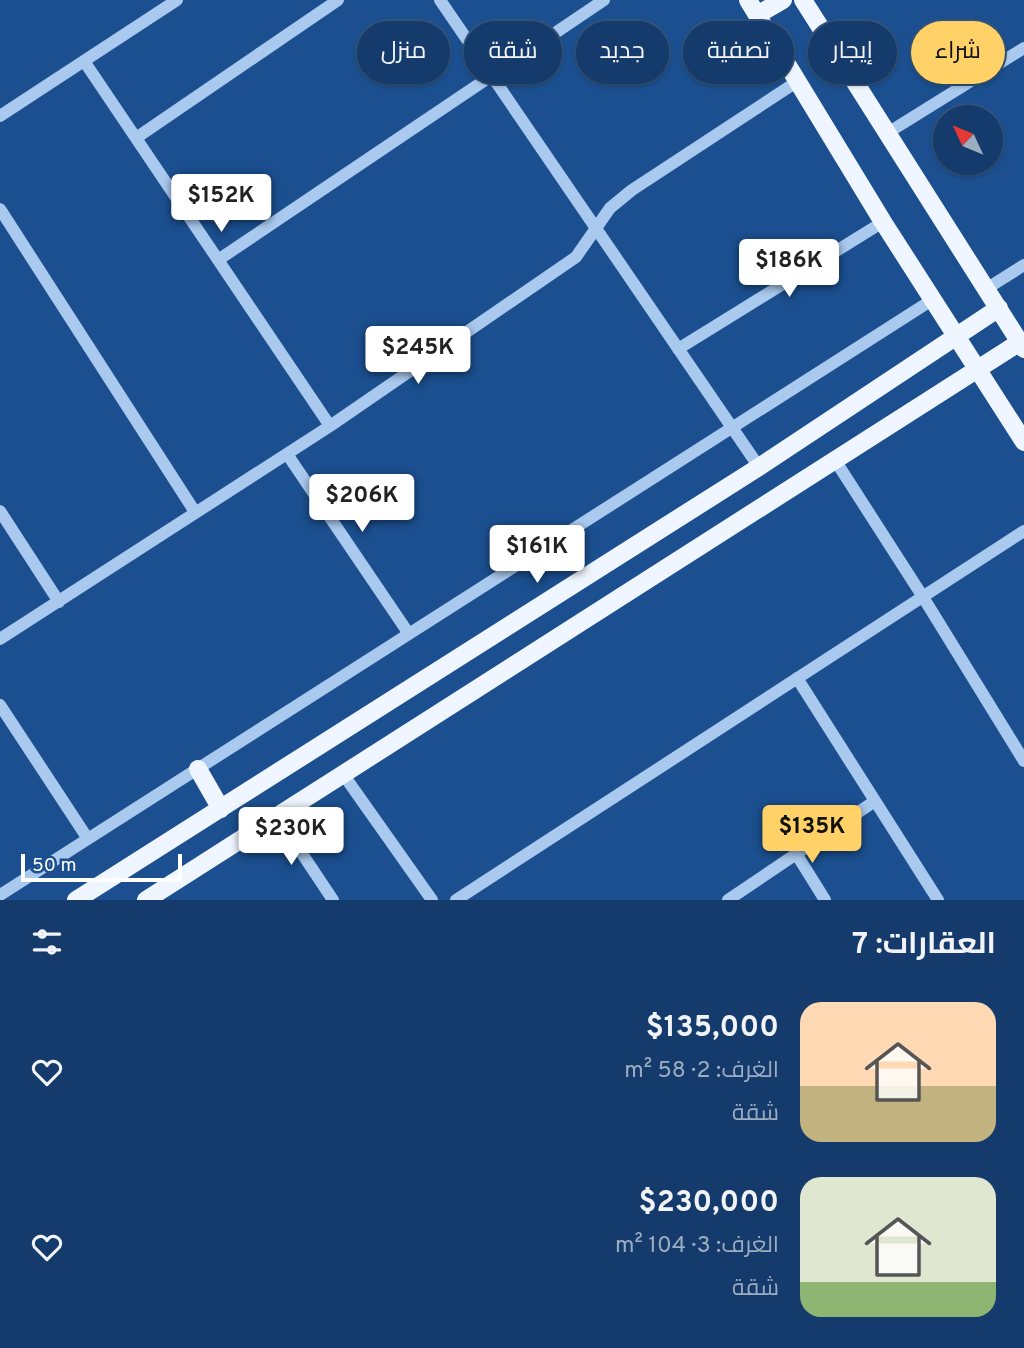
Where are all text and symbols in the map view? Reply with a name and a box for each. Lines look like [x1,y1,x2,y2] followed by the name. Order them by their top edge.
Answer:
[357,21,450,84] chip: منزل
[464,21,562,84] chip: شقة
[576,21,669,84] chip: جديد
[683,21,794,84] chip: تصفية
[808,21,897,84] chip: إيجار
[911,21,1005,84] chip: شراء
[933,105,1003,175] north arrow
[933,105,1003,175] map controls
[172,174,270,234] pin: $152K
[187,182,255,211] text: $152K
[740,240,838,299] pin: $186K
[755,247,823,276] text: $186K
[369,326,467,386] pin: $245K
[381,334,455,363] text: $245K
[313,475,411,534] pin: $206K
[325,482,399,511] text: $206K
[488,526,586,585] pin: $161K
[506,533,568,562] text: $161K
[763,806,861,865] pin: $135K
[242,808,340,867] pin: $230K
[778,813,846,842] text: $135K
[255,815,327,844] text: $230K
[21,851,182,883] scale bar
[32,854,77,878] text: 50 m
[28,923,66,961] icon: filters
[852,927,996,964] text: العقارات: 7
[646,1010,779,1047] text: $135,000
[856,1030,940,1114] icon: home
[28,1053,66,1091] icon: heart
[624,1057,779,1086] text: الغرف: 2 · 58 m²
[732,1100,779,1129] text: شقة
[638,1185,779,1222] text: $230,000
[856,1205,940,1289] icon: home
[28,1228,66,1266] icon: heart
[615,1232,779,1261] text: الغرف: 3 · 104 m²
[732,1275,779,1304] text: شقة

